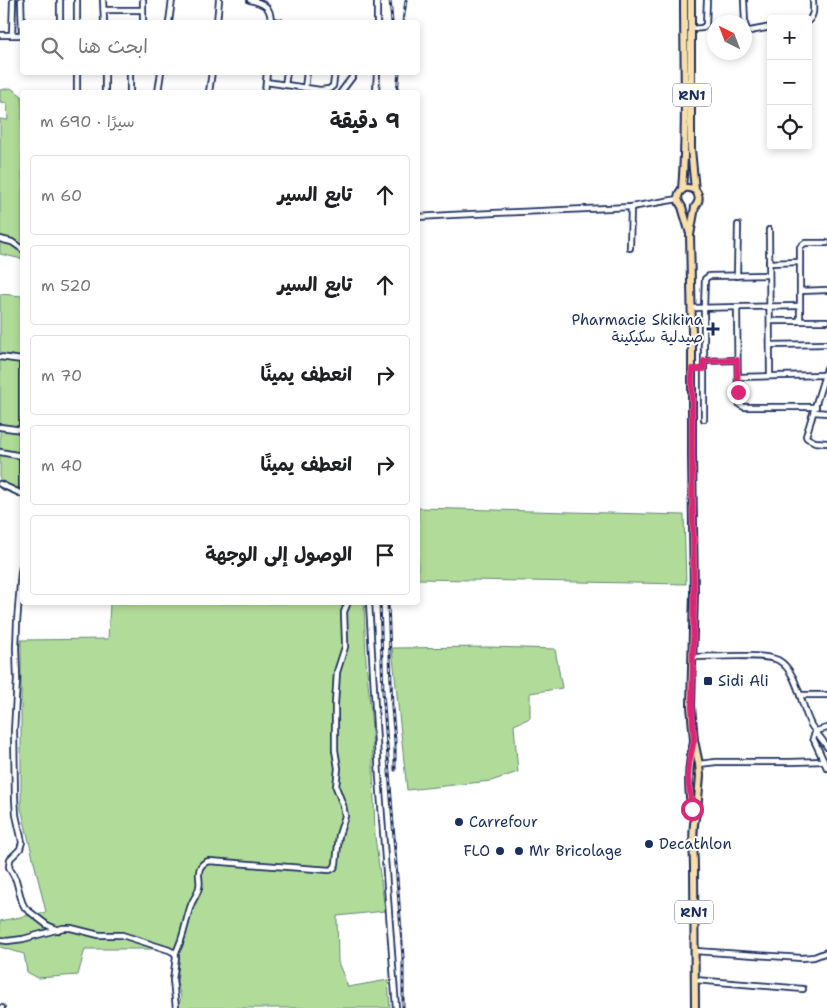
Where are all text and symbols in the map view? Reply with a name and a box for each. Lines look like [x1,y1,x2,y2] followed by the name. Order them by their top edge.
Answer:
[707,15,752,60] north arrow
[767,15,812,150] map controls
[767,15,812,60] button: +
[20,20,420,75] search box
[38,34,66,62] icon: search
[78,34,148,59] text: ابحث هنا
[767,60,812,105] button: −
[673,84,711,106] road number: RN1
[767,105,812,150] button: locate
[330,107,400,135] text: 9 دقيقة
[40,111,135,132] text: سيرًا · 690 m
[371,181,399,209] icon: ahead
[278,182,352,207] text: تابع السير
[41,185,82,206] text: 60 m
[371,271,399,299] icon: ahead
[278,272,352,297] text: تابع السير
[41,275,91,296] text: 520 m
[571,310,704,347] place label: Pharmacie Skikina صيدلية سكيكينة
[707,323,719,335] marker: Pharmacie Skikina صيدلية سكيكينة
[371,361,399,389] icon: right
[261,362,352,387] text: انعطف يمينًا
[41,365,82,386] text: 70 m
[727,381,750,404] route end
[371,451,399,479] icon: right
[261,452,352,477] text: انعطف يمينًا
[41,455,83,476] text: 40 m
[371,541,399,569] icon: arrive
[205,542,352,567] text: الوصول إلى الوجهة
[718,671,769,691] place label: Sidi Ali
[702,675,714,687] marker: Sidi Ali
[681,798,704,821] route start
[469,812,538,832] place label: Carrefour
[453,816,465,828] marker: Carrefour
[659,834,732,854] place label: Decathlon
[643,838,655,850] marker: Decathlon
[464,841,490,861] place label: FLO
[529,841,622,861] place label: Mr Bricolage
[494,845,506,857] marker: FLO
[513,845,525,857] marker: Mr Bricolage
[675,900,713,924] road number: RN1

